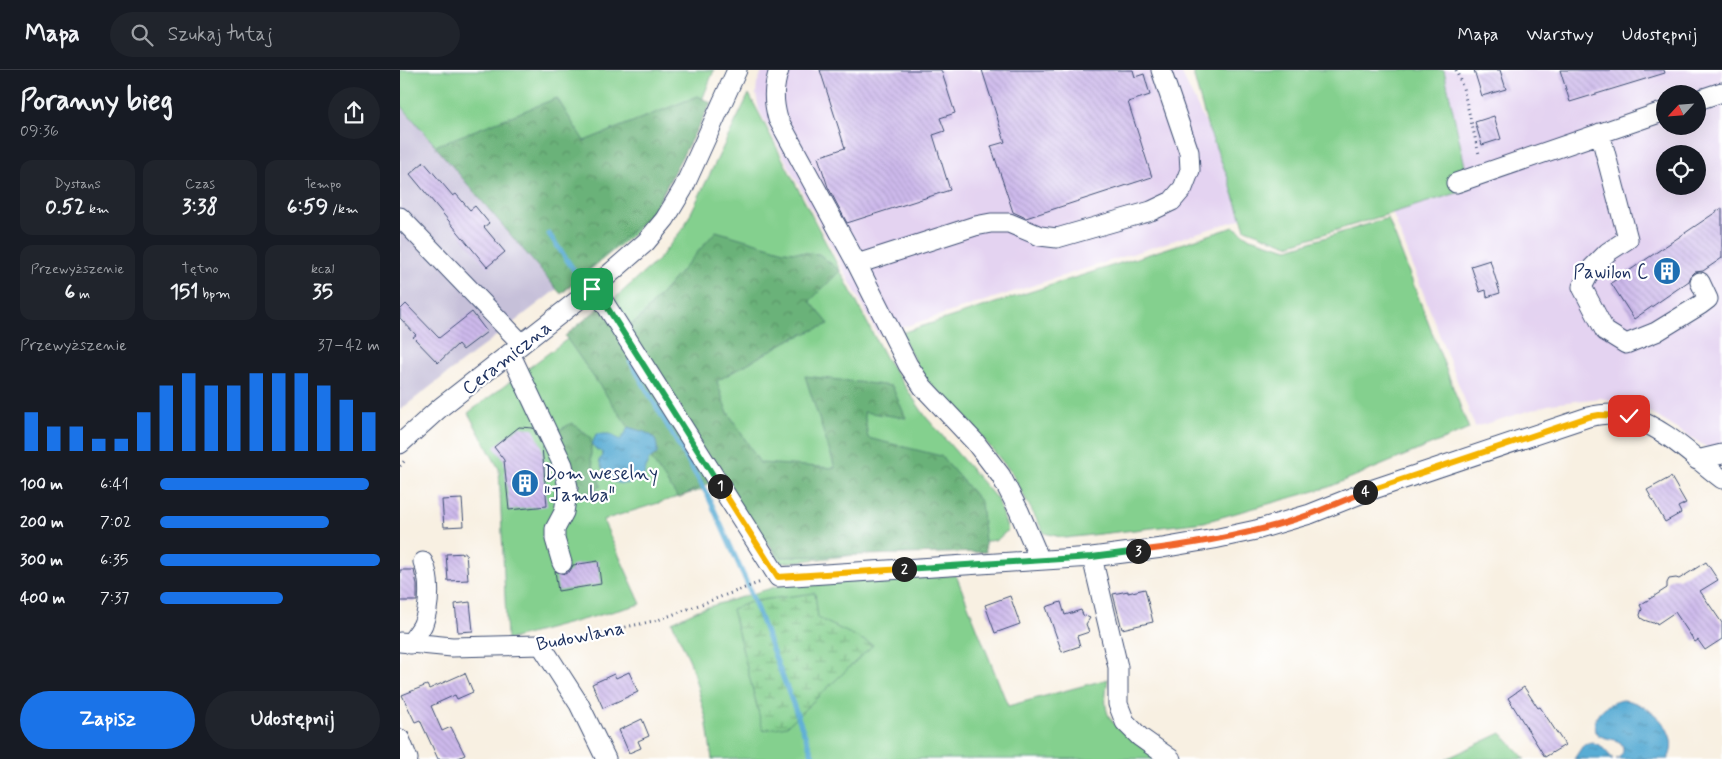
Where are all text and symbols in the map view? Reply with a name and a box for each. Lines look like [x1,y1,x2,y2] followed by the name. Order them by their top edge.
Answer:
[110,12,460,57] search box
[25,19,80,50] text: Mapa
[128,21,156,49] icon: search
[168,22,273,47] text: Szukaj tutaj
[1458,23,1499,47] text: Mapa
[1527,23,1594,47] text: Warstwy
[1622,23,1697,47] text: Udostępnij
[20,83,173,120] text: Poranny bieg
[1656,85,1706,135] north arrow
[1656,85,1706,195] map controls
[328,87,380,139] button: share
[20,121,59,142] text: 09:36
[1656,145,1706,195] button: locate
[54,175,101,193] text: Dystans
[185,175,215,193] text: Czas
[304,175,341,193] text: Tempo
[45,193,85,221] text: 0.52
[182,193,218,221] text: 3:38
[287,193,328,221] text: 6:59
[85,200,109,218] text: km
[328,200,359,218] text: /km
[1652,256,1682,286] building icon: Pawilon C
[31,260,124,278] text: Przewyższenie
[182,260,218,278] text: Tętno
[311,260,334,278] text: kcal
[1573,260,1648,285] place label: Pawilon C
[571,268,613,310] pin
[578,275,606,303] icon: arrive
[64,278,75,306] text: 6
[170,278,198,306] text: 151
[312,278,333,306] text: 35
[75,285,90,303] text: m
[198,285,230,303] text: bpm
[457,315,557,401] street label: Ceramiczna
[20,335,127,356] text: Przewyższenie
[318,335,380,356] text: 37–42 m
[1608,395,1650,437] pin
[1615,402,1643,430] icon: check
[544,461,658,508] place label: Dom weselny "Jamba"
[510,468,540,498] building icon: Dom weselny "Jamba"
[20,474,63,495] text: 100 m
[100,474,129,495] text: 6:41
[708,474,732,498] pin: 1
[717,477,724,495] text: 1
[1352,480,1378,504] pin: 4
[1361,483,1370,501] text: 4
[20,512,64,533] text: 200 m
[100,512,131,533] text: 7:02
[1126,538,1150,564] pin: 3
[1135,542,1142,560] text: 3
[20,550,63,571] text: 300 m
[100,550,128,571] text: 6:35
[892,556,916,582] pin: 2
[901,560,908,578] text: 2
[20,588,65,609] text: 400 m
[100,588,129,609] text: 7:37
[534,616,627,657] street label: Budowlana
[20,691,195,749] button: Zapisz
[205,691,380,749] button: Udostępnij

